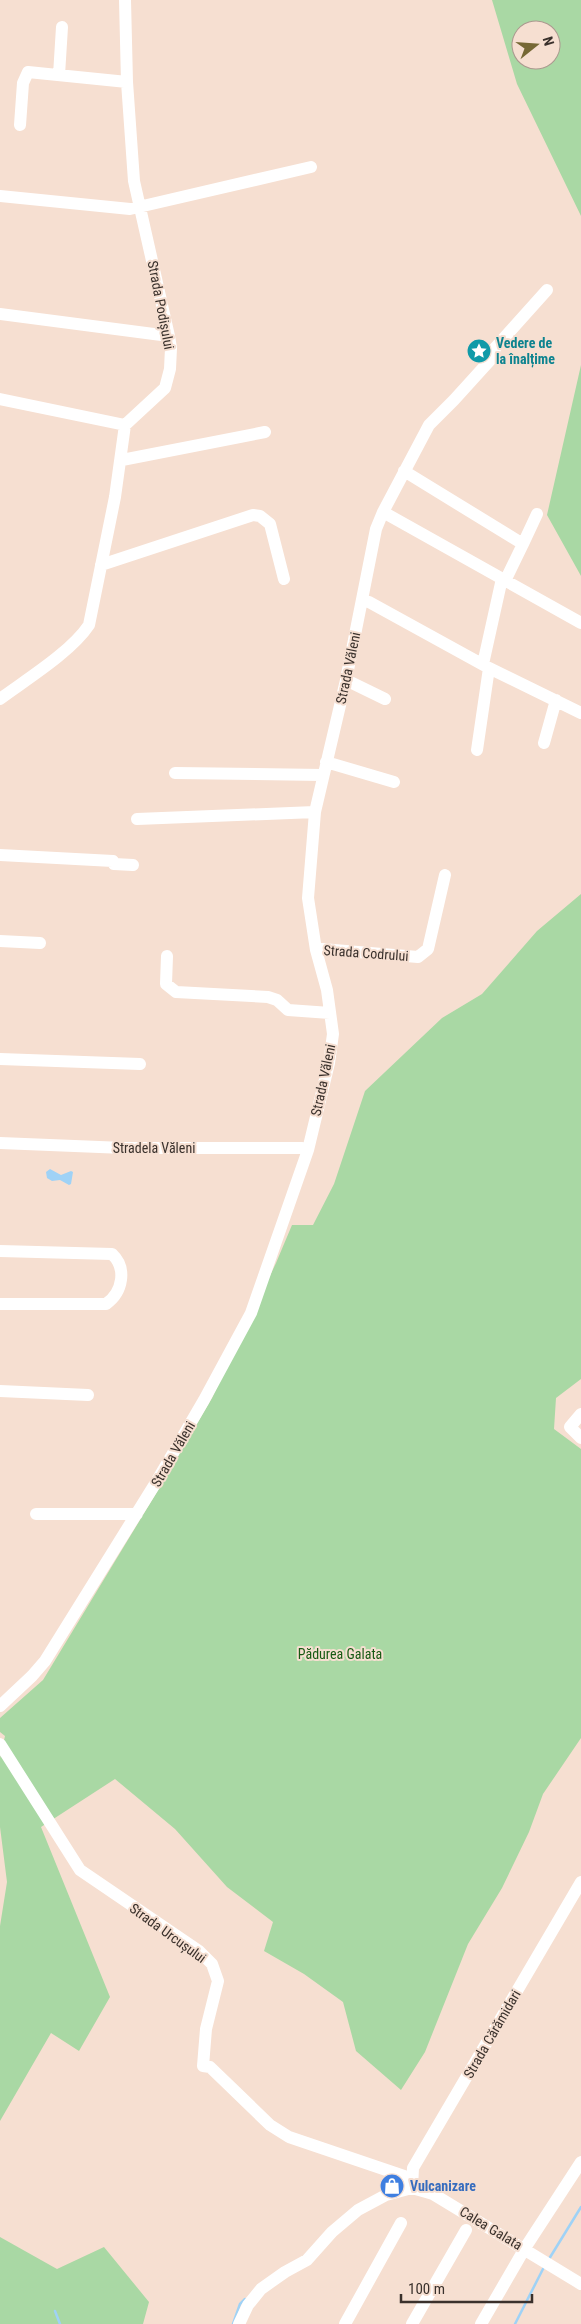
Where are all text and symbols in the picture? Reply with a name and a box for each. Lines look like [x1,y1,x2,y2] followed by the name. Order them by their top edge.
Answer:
[511,20,561,70] north arrow
[540,35,557,48] text: N
[144,259,177,351] street label: Strada Podișului
[496,335,555,368] place label: Vedere de la înalțime
[466,338,492,364] place icon: Vedere de la înalțime
[333,631,363,705] street label: Strada Văleni
[323,942,409,964] street label: Strada Codrului
[308,1043,338,1117] street label: Strada Văleni
[113,1140,195,1156] street label: Stradela Văleni
[148,1418,198,1490] street label: Strada Văleni
[298,1646,382,1662] park label: Pădurea Galata
[126,1900,209,1967] street label: Strada Urcușului
[460,1987,524,2081] street label: Strada Cărămidari
[379,2173,405,2199] shop icon: Vulcanizare
[410,2178,476,2194] place label: Vulcanizare
[457,2203,525,2253] street label: Calea Galata
[401,2272,532,2304] scale bar
[408,2280,445,2298] text: 100 m

